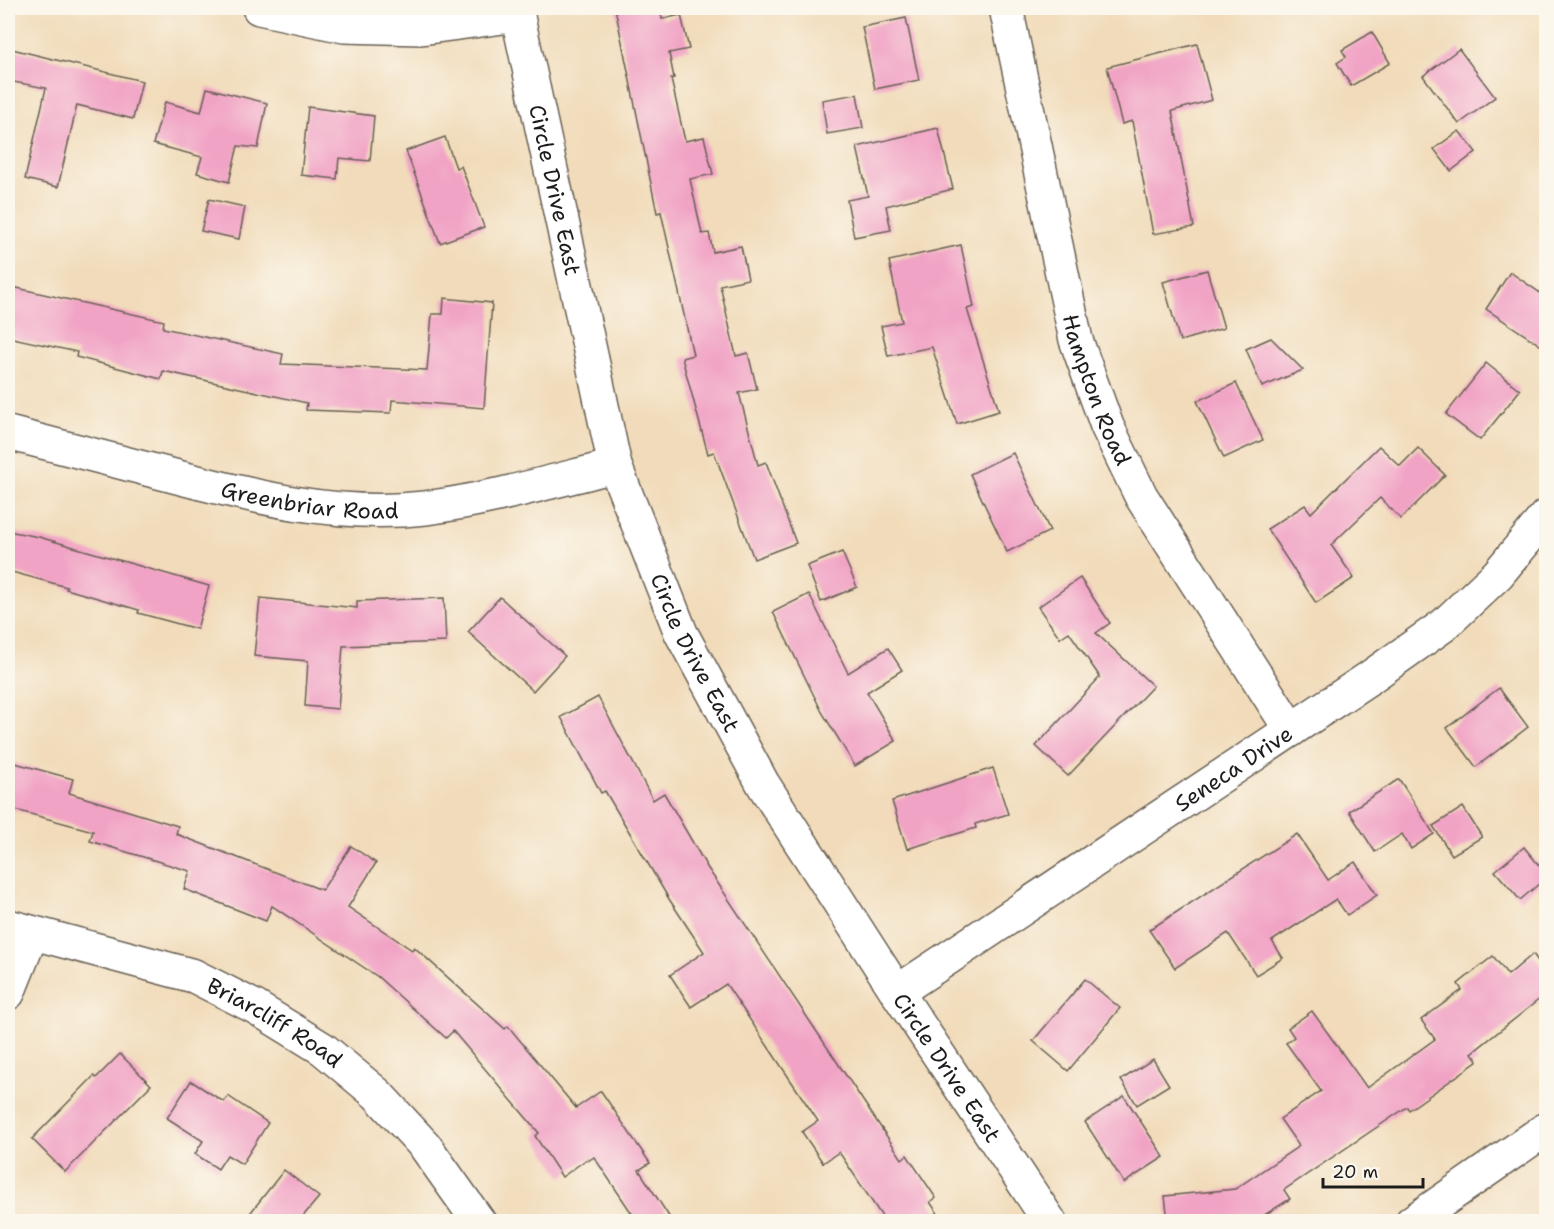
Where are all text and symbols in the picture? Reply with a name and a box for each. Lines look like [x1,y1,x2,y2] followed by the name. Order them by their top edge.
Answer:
[523,102,588,278] street label: Circle Drive East
[1056,312,1138,470] street label: Hampton Road
[218,474,399,525] street label: Greenbriar Road
[644,569,747,737] street label: Circle Drive East
[1169,719,1298,818] street label: Seneca Drive
[202,971,349,1074] street label: Briarcliff Road
[887,987,1007,1148] street label: Circle Drive East
[1323,1151,1424,1189] scale bar
[1332,1160,1378,1184] text: 20 m

